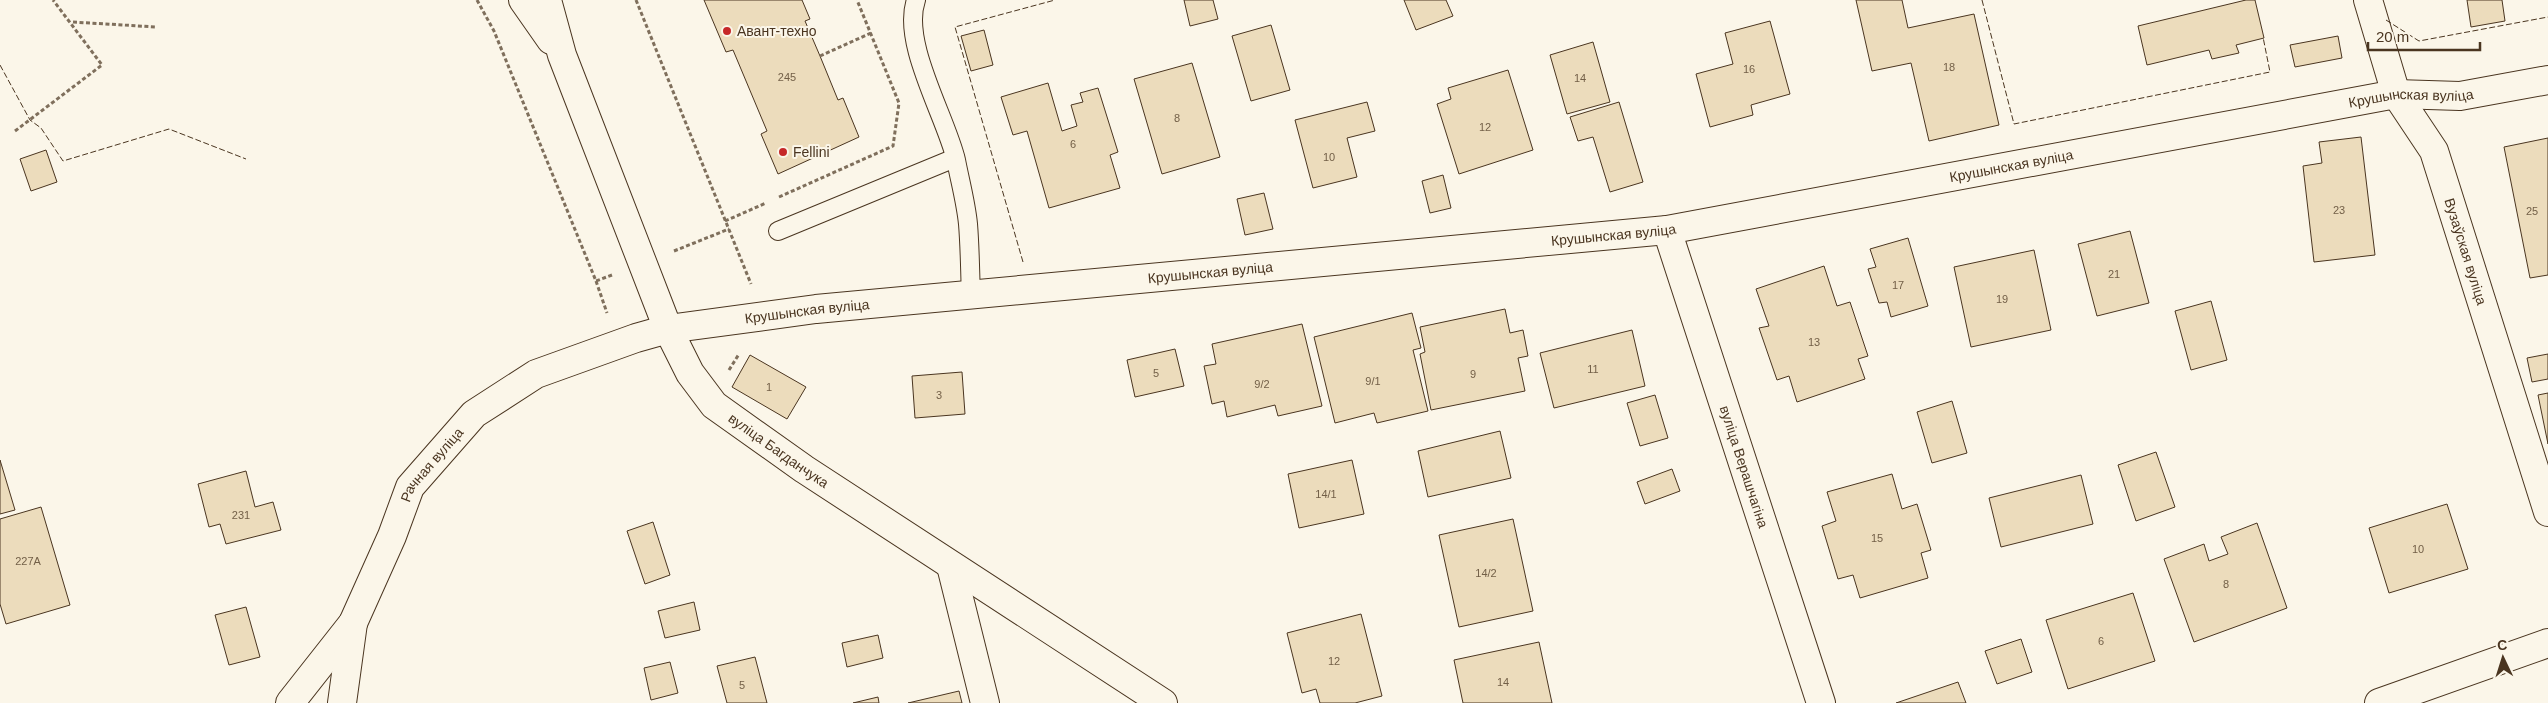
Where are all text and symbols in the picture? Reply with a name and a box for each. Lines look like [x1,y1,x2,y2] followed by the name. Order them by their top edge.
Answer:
[2368,20,2480,52] scale bar
[737,23,817,39] place label: Авант-техно
[721,25,733,37] marker: Авант-техно
[2376,28,2409,45] text: 20 m
[1943,61,1955,73] house number: 18
[1743,63,1755,75] house number: 16
[778,71,796,83] house number: 245
[1574,72,1586,84] house number: 14
[2347,85,2475,111] street label: Крушынская вуліца
[1174,112,1180,124] house number: 8
[1479,121,1491,133] house number: 12
[1070,138,1076,150] house number: 6
[793,144,830,160] place label: Fellini
[777,146,789,158] marker: Fellini
[1948,146,2075,185] street label: Крушынская вуліца
[1323,151,1335,163] house number: 10
[2441,196,2490,307] street label: Вузаўская вуліца
[2333,204,2345,216] house number: 23
[2526,205,2538,217] house number: 25
[1550,220,1678,249] street label: Крушынская вуліца
[1147,259,1274,286] street label: Крушынская вуліца
[2108,268,2120,280] house number: 21
[1892,279,1904,291] house number: 17
[1996,293,2008,305] house number: 19
[744,296,870,327] street label: Крушынская вуліца
[1808,336,1820,348] house number: 13
[1587,363,1599,375] house number: 11
[1153,367,1159,379] house number: 5
[1470,368,1476,380] house number: 9
[1365,375,1381,387] house number: 9/1
[1254,378,1270,390] house number: 9/2
[766,381,772,393] house number: 1
[936,389,942,401] house number: 3
[1717,404,1772,530] street label: вуліца Верашчагіна
[725,410,832,491] street label: вуліца Багданчука
[397,424,467,504] street label: Рачная вуліца
[1315,488,1337,500] house number: 14/1
[232,509,250,521] house number: 231
[1871,532,1883,544] house number: 15
[2412,543,2424,555] house number: 10
[15,555,42,567] house number: 227А
[1475,567,1497,579] house number: 14/2
[2223,578,2229,590] house number: 8
[2478,633,2528,683] north arrow
[2098,635,2104,647] house number: 6
[2496,637,2508,653] text: С
[1328,655,1340,667] house number: 12
[1497,676,1509,688] house number: 14
[739,679,745,691] house number: 5

